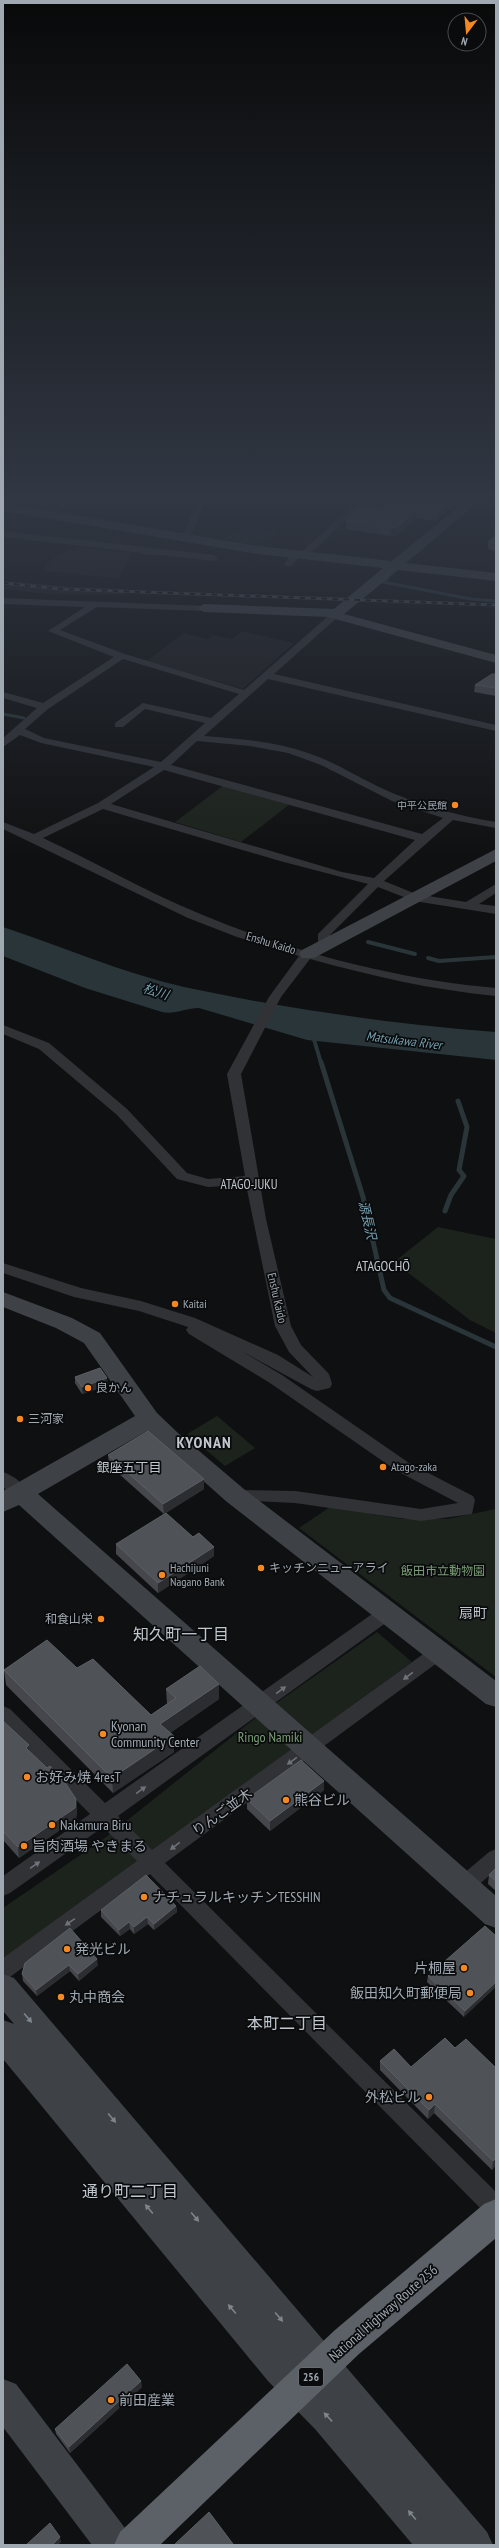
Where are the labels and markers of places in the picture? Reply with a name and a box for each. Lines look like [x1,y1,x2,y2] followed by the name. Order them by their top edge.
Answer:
[397,799,447,812] place label: 中平公民館
[450,800,460,810] marker: 中平公民館
[183,1296,207,1311] place label: Kaitai
[170,1299,180,1309] marker: Kaitai
[96,1380,132,1395] place label: 良かん
[83,1383,93,1393] marker: 良かん
[28,1411,64,1426] place label: 三河家
[15,1414,25,1424] marker: 三河家
[391,1459,437,1474] place label: Atago-zaka
[378,1462,388,1472] marker: Atago-zaka
[170,1560,225,1589] place label: Hachijuni Nagano Bank
[269,1560,389,1575] place label: キッチンニューアライ
[256,1563,266,1573] marker: キッチンニューアライ
[157,1570,167,1580] marker: Hachijuni Nagano Bank
[45,1611,93,1626] place label: 和食山栄
[96,1614,106,1624] marker: 和食山栄
[111,1717,200,1751] place label: Kyonan Community Center
[98,1729,108,1739] marker: Kyonan Community Center
[35,1768,122,1786] place label: お好み焼 4resT
[22,1772,32,1782] marker: お好み焼 4resT
[294,1791,350,1809] place label: 熊谷ビル
[281,1795,291,1805] marker: 熊谷ビル
[60,1816,131,1834] place label: Nakamura Biru
[47,1820,57,1830] marker: Nakamura Biru
[32,1837,147,1855] place label: 旨肉酒場 やきまる
[19,1841,29,1851] marker: 旨肉酒場 やきまる
[152,1888,321,1906] place label: ナチュラルキッチンTESSHIN
[139,1892,149,1902] marker: ナチュラルキッチンTESSHIN
[75,1940,131,1958] place label: 発光ビル
[62,1944,72,1954] marker: 発光ビル
[414,1959,456,1977] place label: 片桐屋
[459,1963,469,1973] marker: 片桐屋
[350,1984,462,2002] place label: 飯田知久町郵便局
[69,1988,125,2006] place label: 丸中商会
[465,1988,475,1998] marker: 飯田知久町郵便局
[56,1992,66,2002] marker: 丸中商会
[365,2088,421,2106] place label: 外松ビル
[424,2092,434,2102] marker: 外松ビル
[119,2391,175,2409] place label: 前田産業
[106,2395,116,2405] marker: 前田産業

